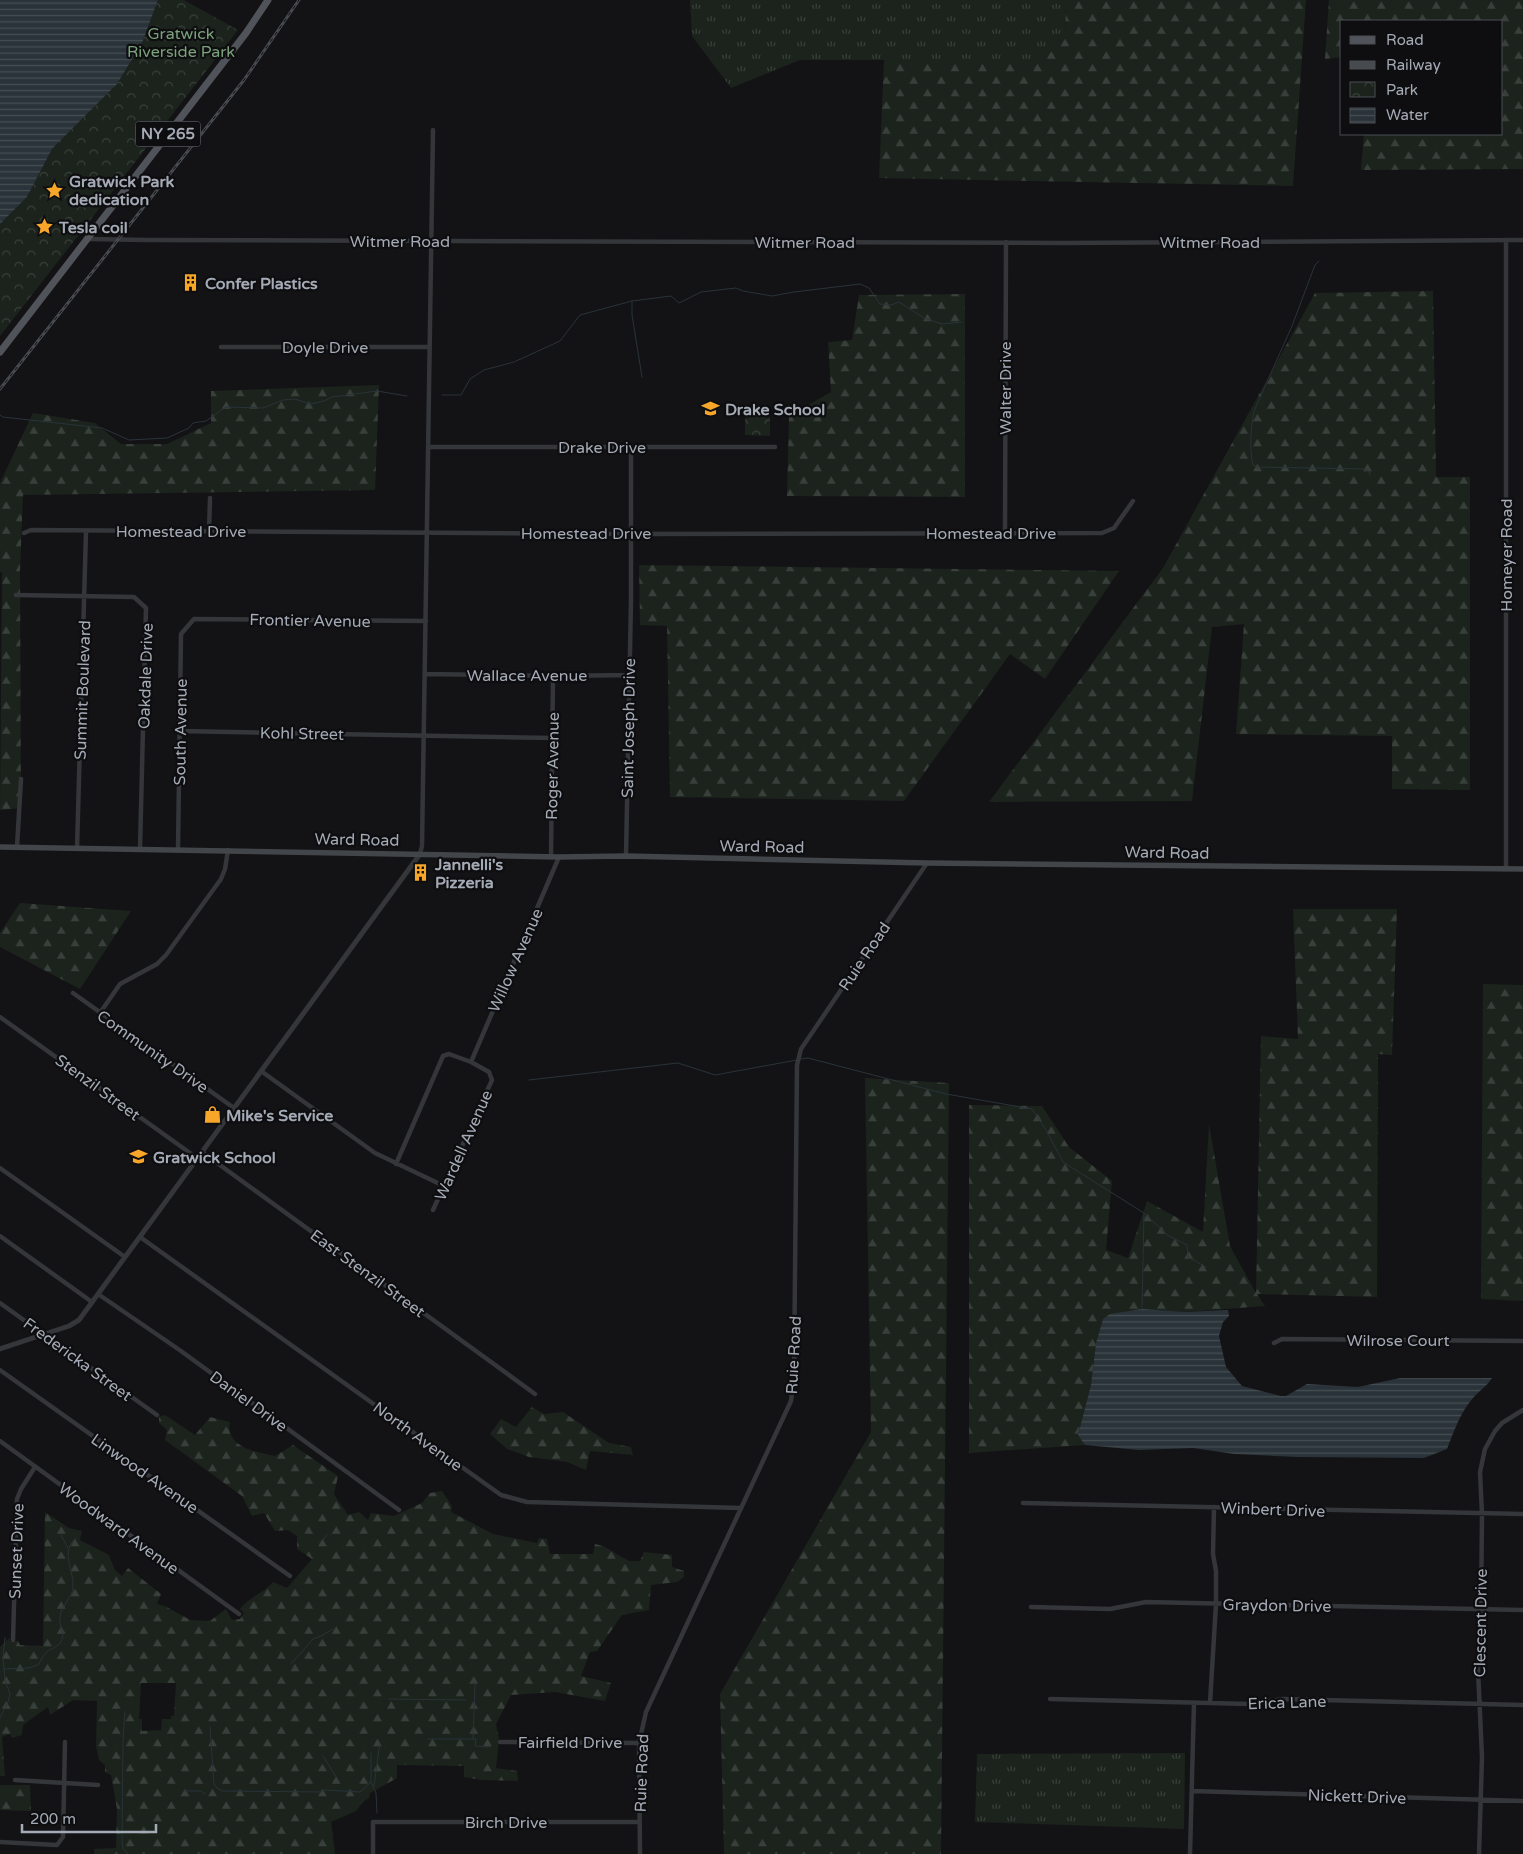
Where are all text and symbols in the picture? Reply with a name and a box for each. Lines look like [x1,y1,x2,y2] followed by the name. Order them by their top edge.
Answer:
[1340,20,1503,135] legend
[127,24,235,62] park label: Gratwick Riverside Park
[1386,31,1424,49] text: Road
[1386,56,1441,74] text: Railway
[1386,81,1418,99] text: Park
[1386,106,1429,124] text: Water
[136,122,200,146] road number: NY 265
[69,172,175,210] place label: Gratwick Park dedication
[45,180,65,200] place icon: Gratwick Park dedication
[35,217,55,237] place icon: Tesla coil
[58,218,128,238] place label: Tesla coil
[350,232,450,252] street label: Witmer Road
[755,233,855,253] street label: Witmer Road
[1160,233,1260,253] street label: Witmer Road
[181,273,201,293] building icon: Confer Plastics
[205,274,318,294] place label: Confer Plastics
[282,338,368,358] street label: Doyle Drive
[996,341,1016,435] street label: Walter Drive
[701,399,721,419] school or university icon: Drake School
[725,400,825,420] place label: Drake School
[558,438,646,458] street label: Drake Drive
[1497,498,1517,612] street label: Homeyer Road
[116,522,246,542] street label: Homestead Drive
[521,524,651,544] street label: Homestead Drive
[926,524,1056,544] street label: Homestead Drive
[249,610,371,632] street label: Frontier Avenue
[71,620,95,760] street label: Summit Boulevard
[134,623,158,729] street label: Oakdale Drive
[618,658,640,798] street label: Saint Joseph Drive
[467,666,587,686] street label: Wallace Avenue
[170,679,192,785] street label: South Avenue
[542,712,564,820] street label: Roger Avenue
[260,723,344,745] street label: Kohl Street
[314,829,400,851] street label: Ward Road
[719,836,805,858] street label: Ward Road
[1124,842,1210,864] street label: Ward Road
[434,855,503,893] place label: Jannelli's Pizzeria
[411,863,431,883] building icon: Jannelli's Pizzeria
[484,905,548,1015] street label: Willow Avenue
[835,918,895,995] street label: Ruie Road
[93,1006,212,1098] street label: Community Drive
[51,1050,144,1125] street label: Stenzil Street
[431,1087,497,1204] street label: Wardell Avenue
[202,1105,222,1125] shop icon: Mike's Service
[226,1106,333,1126] place label: Mike's Service
[129,1147,149,1167] school or university icon: Gratwick School
[153,1148,276,1168] place label: Gratwick School
[306,1225,429,1322] street label: East Stenzil Street
[19,1314,136,1406] street label: Fredericka Street
[782,1315,806,1395] street label: Ruie Road
[1346,1331,1450,1351] street label: Wilrose Court
[206,1367,291,1437] street label: Daniel Drive
[369,1398,466,1476] street label: North Avenue
[87,1429,202,1518] street label: Linwood Avenue
[54,1478,183,1579] street label: Woodward Avenue
[1220,1498,1326,1522] street label: Winbert Drive
[5,1503,29,1599] street label: Sunset Drive
[1470,1569,1492,1677] street label: Clescent Drive
[1222,1595,1332,1617] street label: Graydon Drive
[1247,1692,1327,1714] street label: Erica Lane
[518,1733,622,1753] street label: Fairfield Drive
[631,1733,653,1813] street label: Ruie Road
[1307,1785,1407,1809] street label: Nickett Drive
[22,1802,156,1834] scale bar
[30,1810,76,1828] text: 200 m
[465,1813,547,1833] street label: Birch Drive

